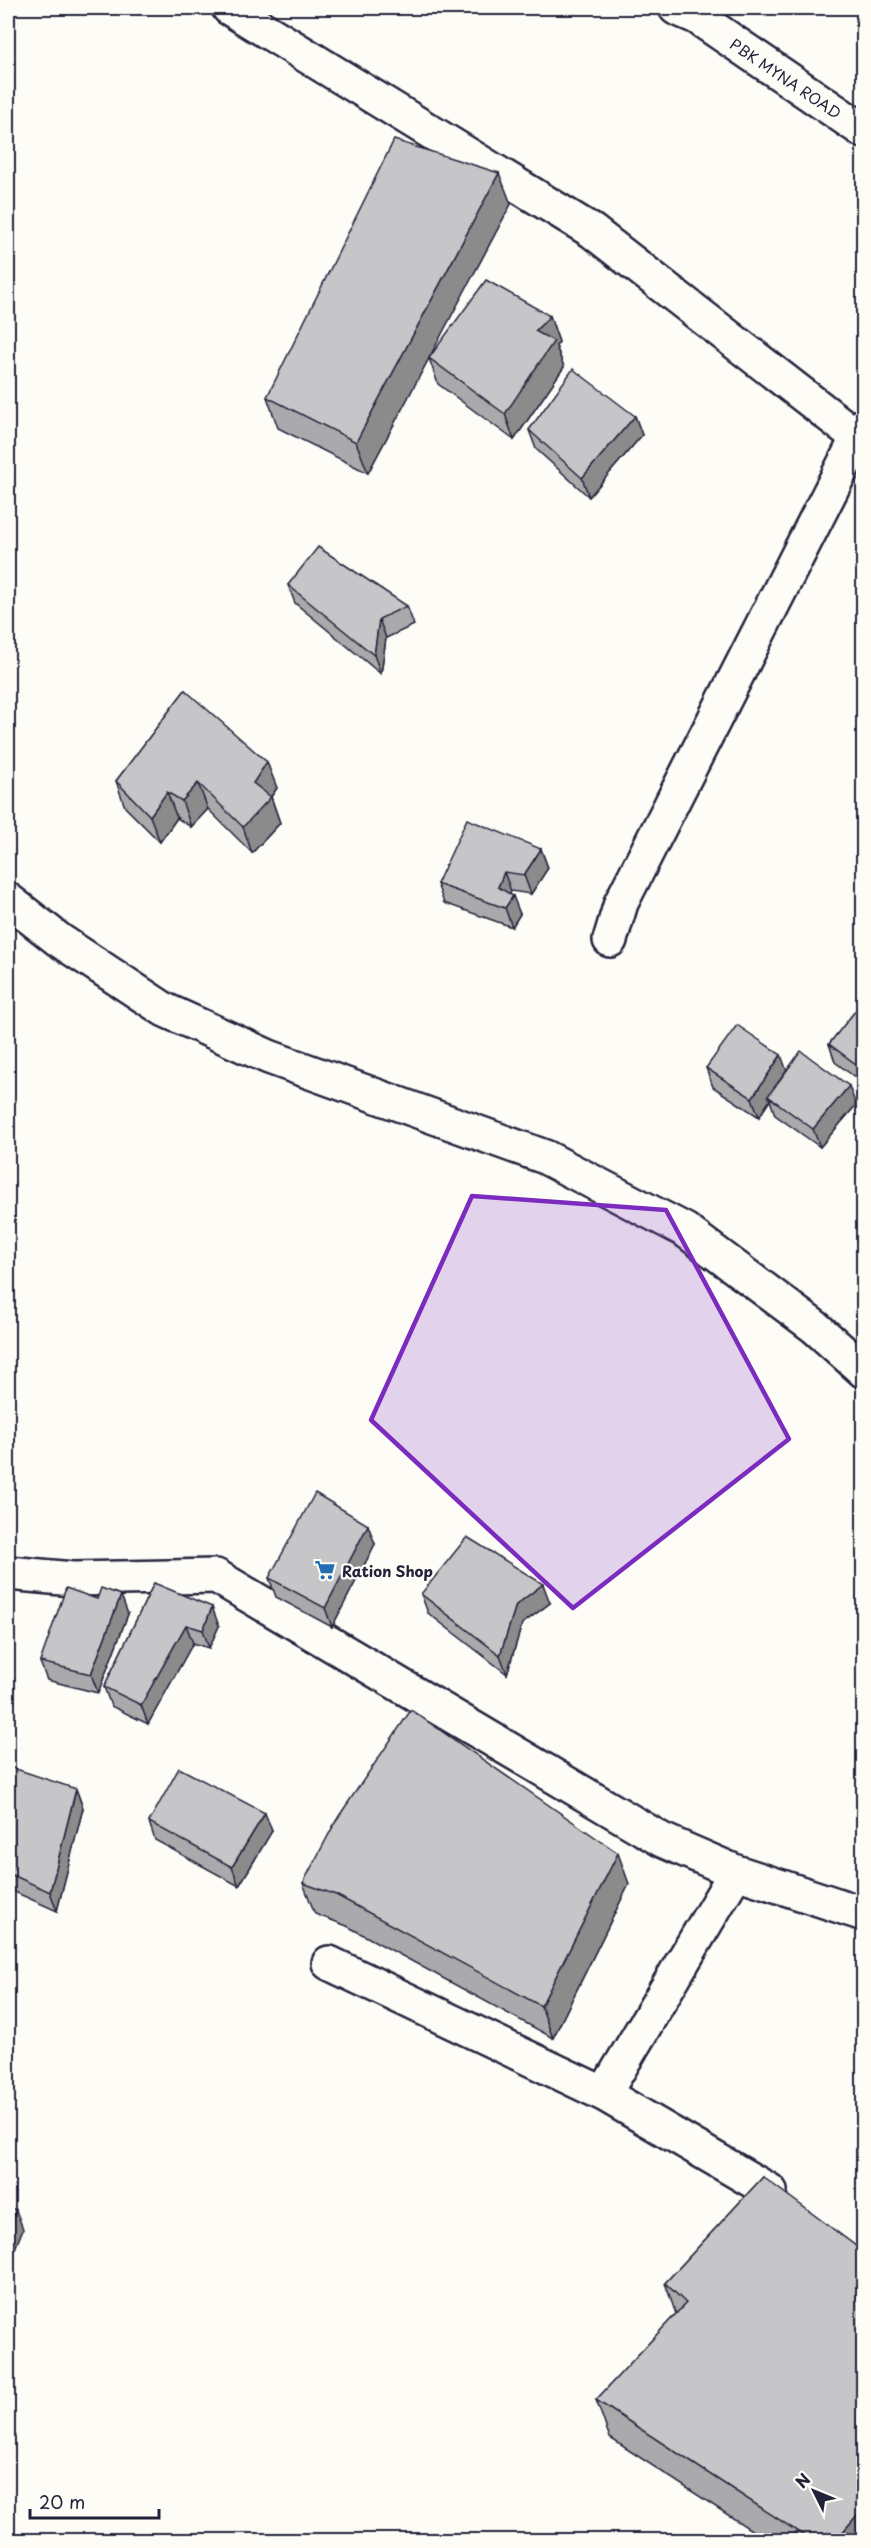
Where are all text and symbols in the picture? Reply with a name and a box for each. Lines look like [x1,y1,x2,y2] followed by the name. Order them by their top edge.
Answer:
[726,32,846,124] street label: PBK MYNA ROAD
[313,1558,337,1582] supermarket icon: Ration Shop
[342,1559,433,1582] place label: Ration Shop
[784,2461,844,2521] north arrow
[789,2467,815,2493] text: N
[30,2482,159,2520] scale bar
[39,2488,85,2515] text: 20 m

